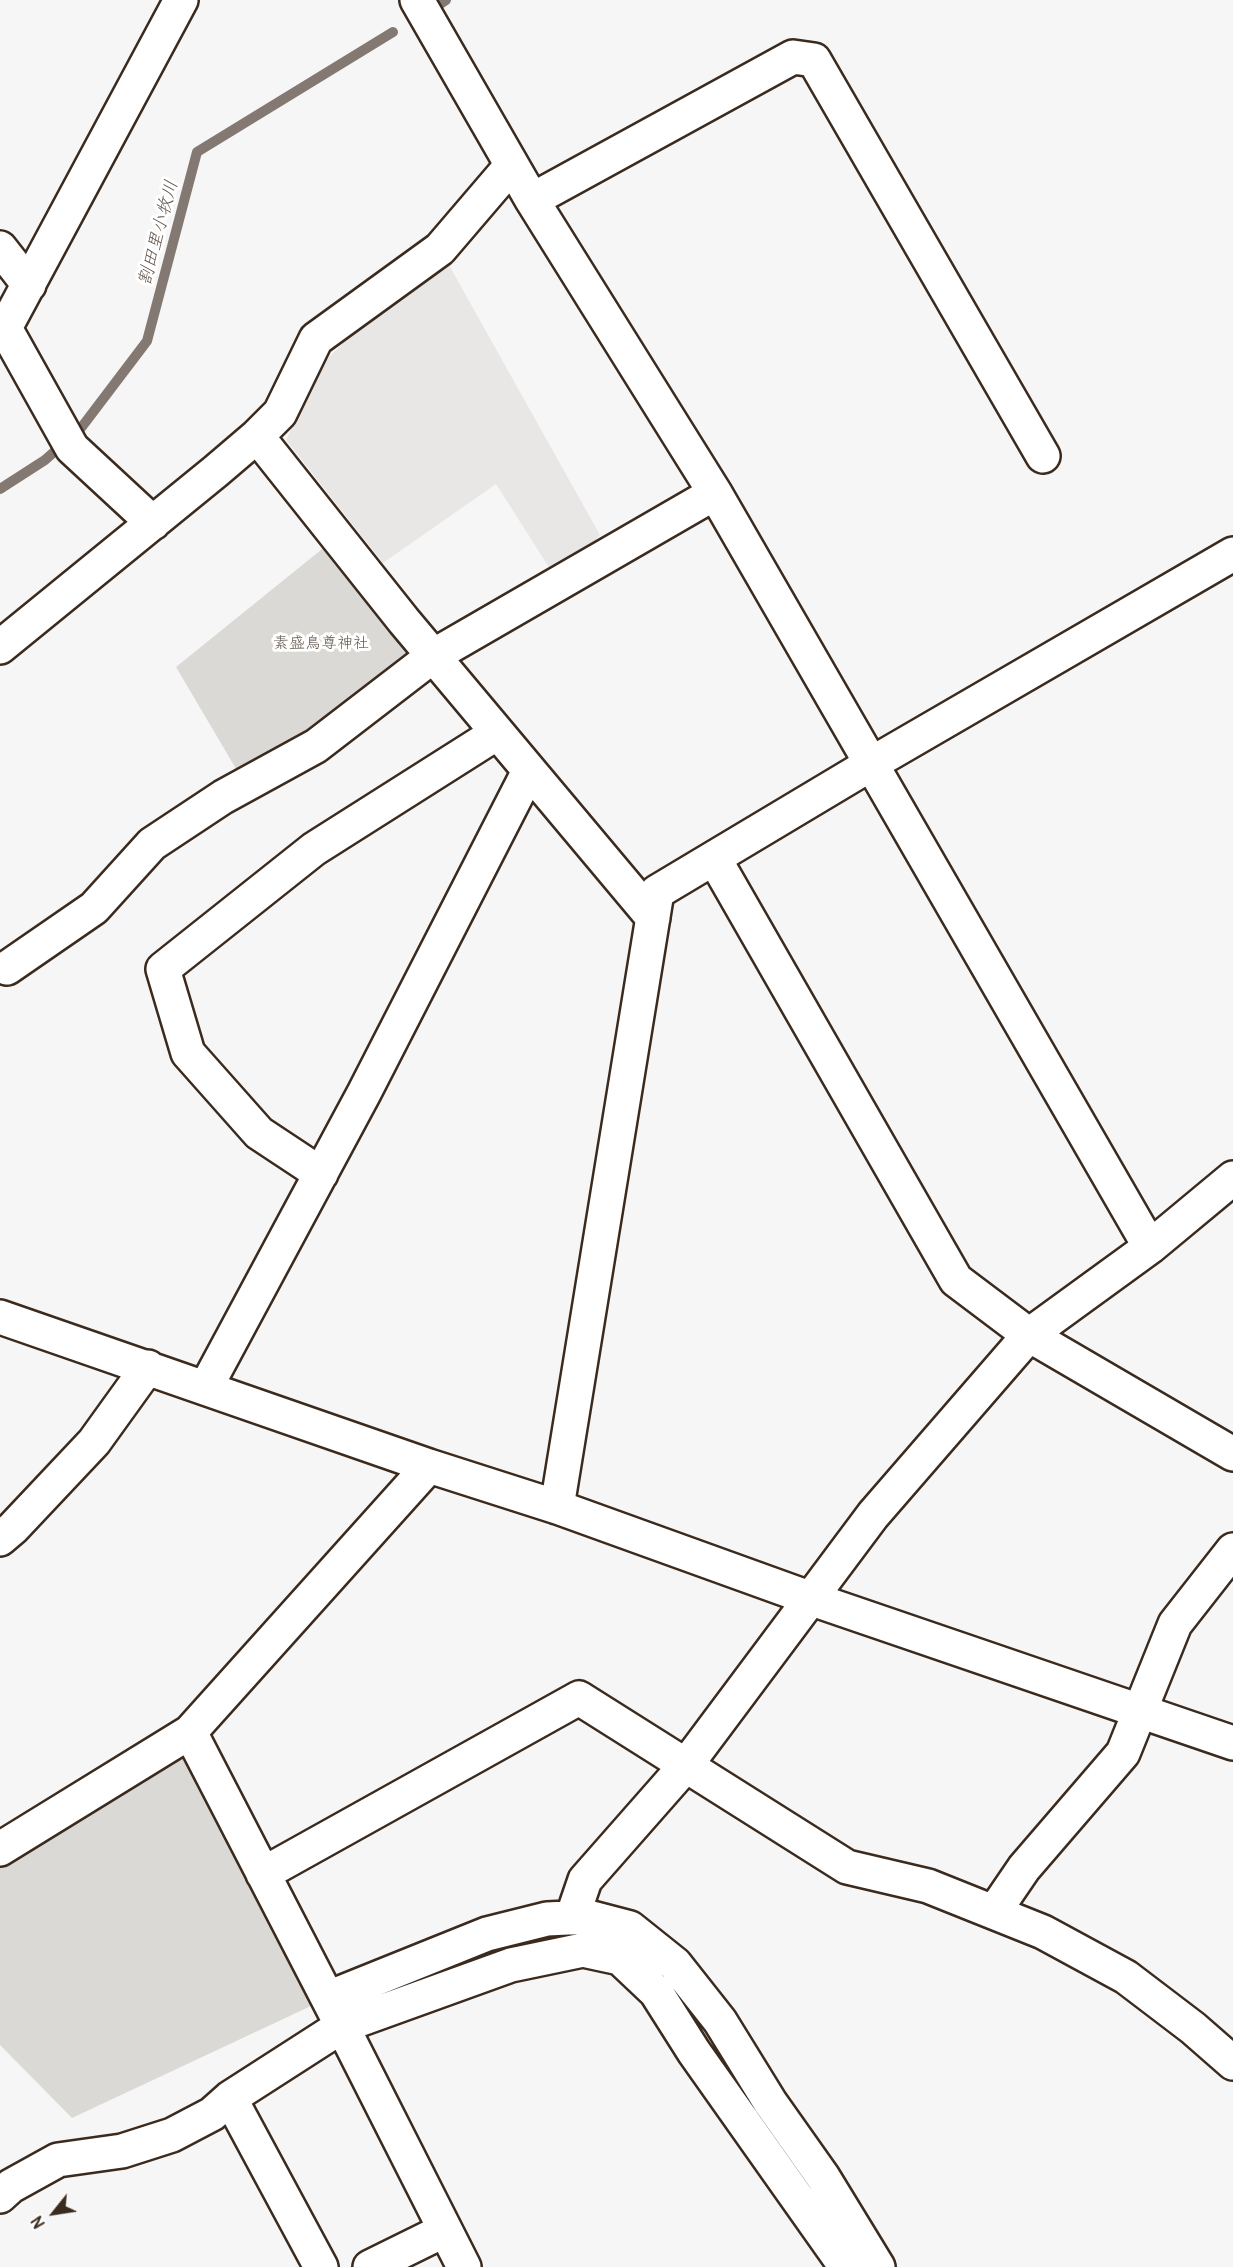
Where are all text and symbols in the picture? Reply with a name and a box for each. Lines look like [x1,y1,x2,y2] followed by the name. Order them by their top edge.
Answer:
[135,178,183,288] water label: 割田里小牧川
[273,634,369,654] park label: 素盛鳥尊神社
[24,2183,84,2243] north arrow
[27,2212,50,2232] text: N

